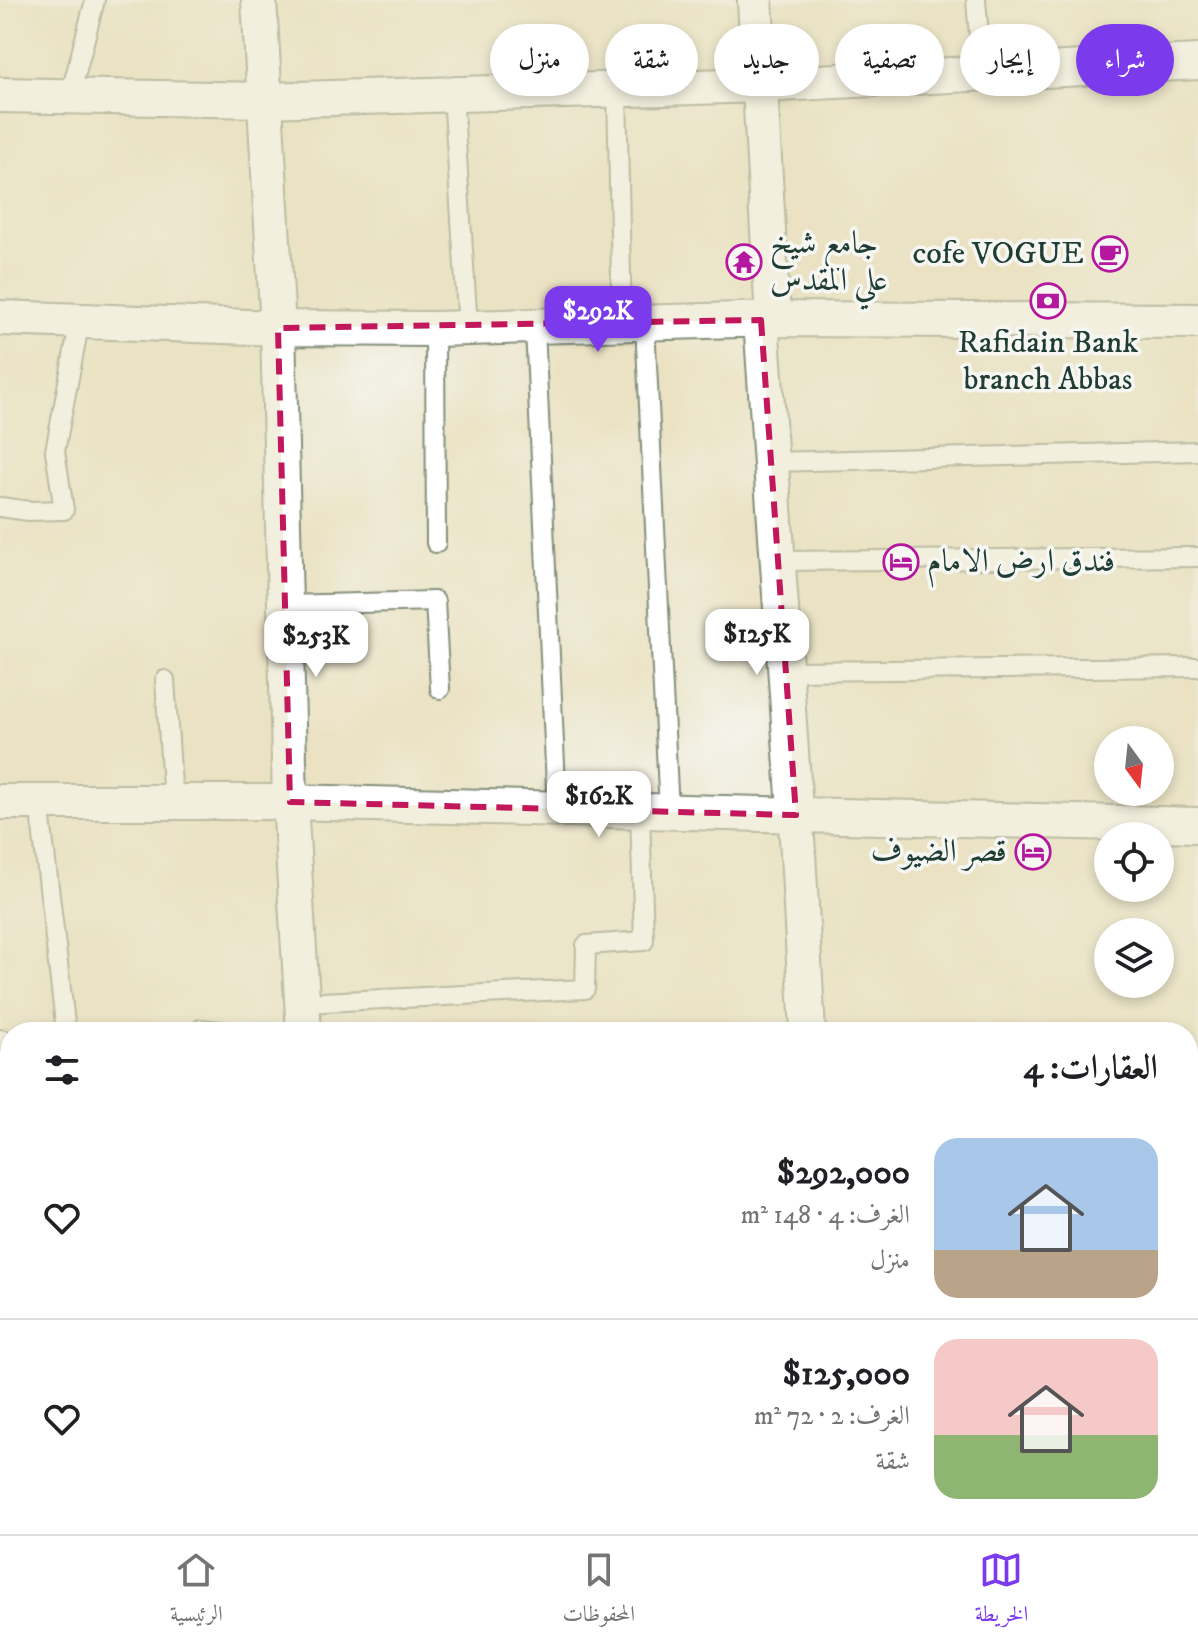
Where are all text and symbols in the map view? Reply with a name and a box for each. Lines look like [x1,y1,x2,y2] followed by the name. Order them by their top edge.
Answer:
[490,24,589,96] chip: منزل
[605,24,698,96] chip: شقة
[714,24,819,96] chip: جديد
[835,24,944,96] chip: تصفية
[960,24,1060,96] chip: إيجار
[1076,24,1174,96] chip: شراء
[770,224,888,310] place label: جامع شيخ علي المقدس
[912,234,1084,274] place label: cofe VOGUE
[1091,235,1129,273] cafe icon: cofe VOGUE
[725,243,763,281] temple icon: جامع شيخ علي المقدس
[1029,282,1067,320] bank icon: Rafidain Bank branch Abbas
[542,286,654,354] pin: $292K
[563,295,633,328] text: $292K
[958,323,1139,400] place label: Rafidain Bank branch Abbas
[927,542,1115,588] place label: فندق ارض الامام
[882,543,920,581] hotel icon: فندق ارض الامام
[701,609,813,677] pin: $125K
[260,611,372,679] pin: $253K
[723,618,791,651] text: $125K
[282,620,350,653] text: $253K
[1094,726,1174,806] north arrow
[1094,726,1174,998] map controls
[543,771,655,839] pin: $162K
[565,780,633,813] text: $162K
[1094,822,1174,902] button: locate
[871,832,1007,872] place label: قصر الضيوف
[1014,833,1052,871] hotel icon: قصر الضيوف
[1094,918,1174,998] button: layers
[1023,1047,1158,1089] text: العقارات: 4
[40,1048,84,1092] icon: filters
[777,1152,910,1194] text: $292,000
[998,1170,1094,1266] icon: home
[40,1196,84,1240] icon: heart
[741,1199,910,1232] text: الغرف: 4 · 148 m²
[870,1244,910,1277] text: منزل
[783,1353,910,1395] text: $125,000
[998,1371,1094,1467] icon: home
[40,1397,84,1441] icon: heart
[754,1400,910,1433] text: الغرف: 2 · 72 m²
[876,1445,910,1478] text: شقة
[170,1548,223,1635] tab: الرئيسية
[562,1548,635,1635] tab: المحفوظات
[975,1548,1028,1635] tab: الخريطة

